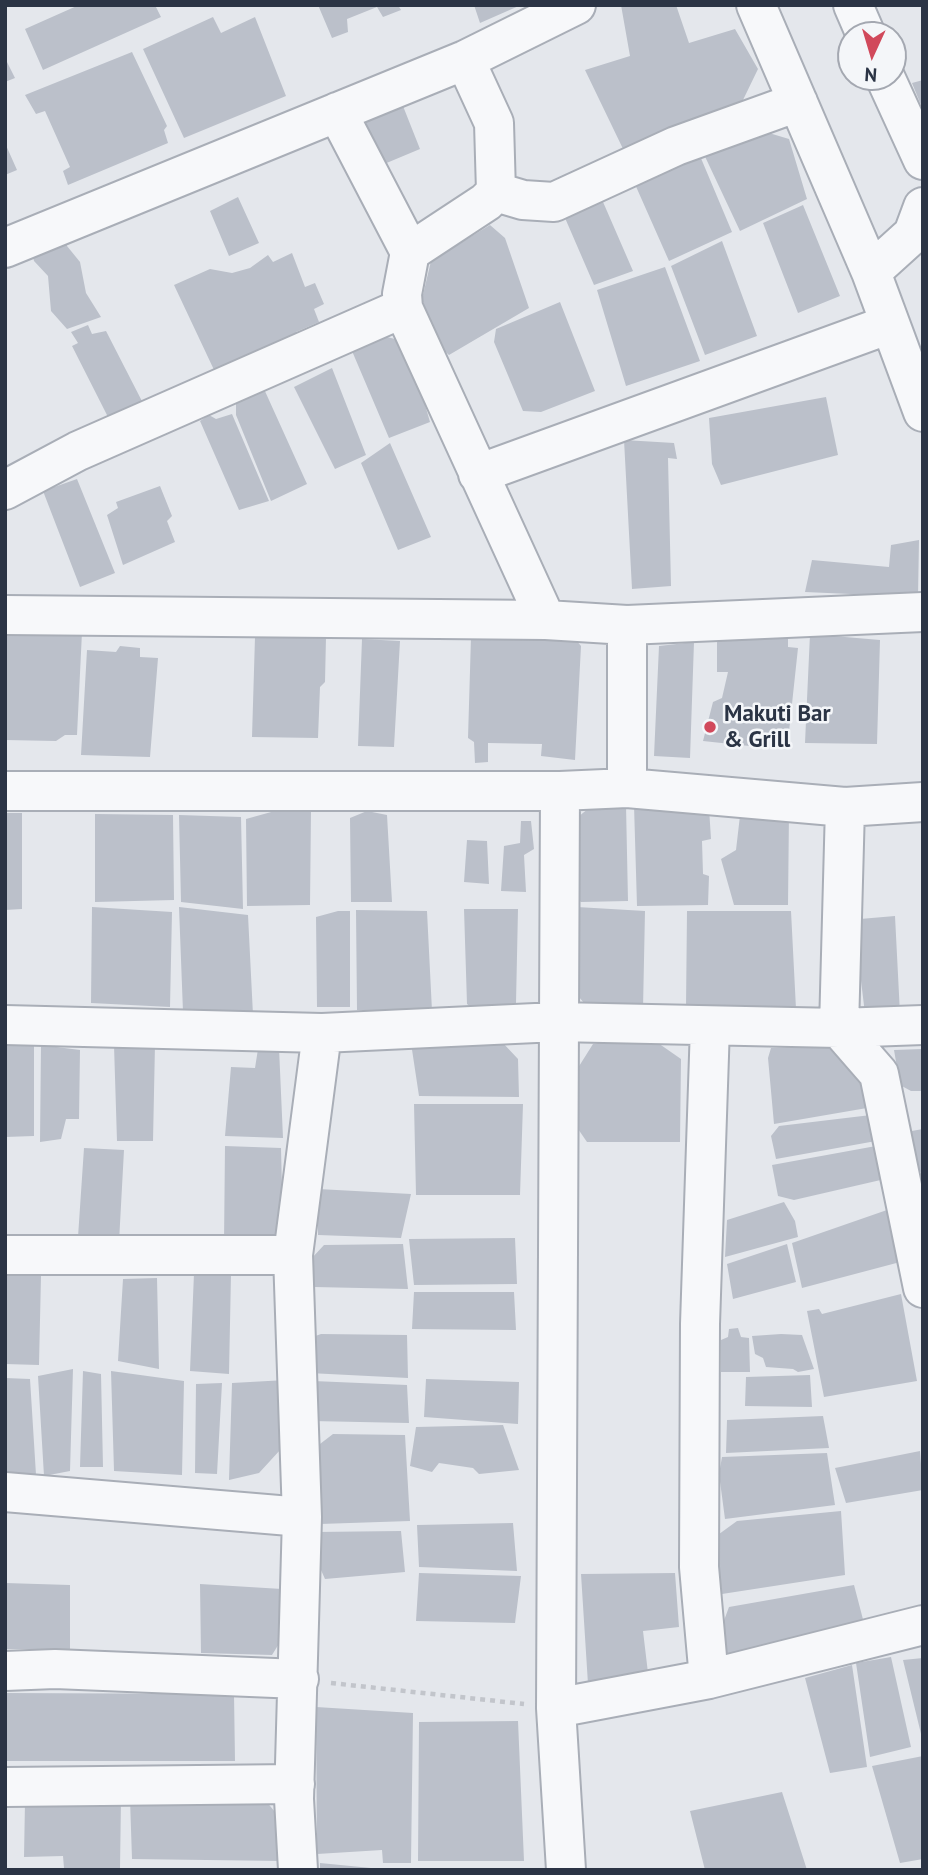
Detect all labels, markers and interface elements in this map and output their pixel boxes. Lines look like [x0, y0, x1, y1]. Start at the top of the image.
north arrow [837, 21, 907, 91]
text: N [864, 63, 878, 87]
place label: Makuti Bar & Grill [724, 700, 831, 754]
marker: Makuti Bar & Grill [702, 719, 718, 735]

